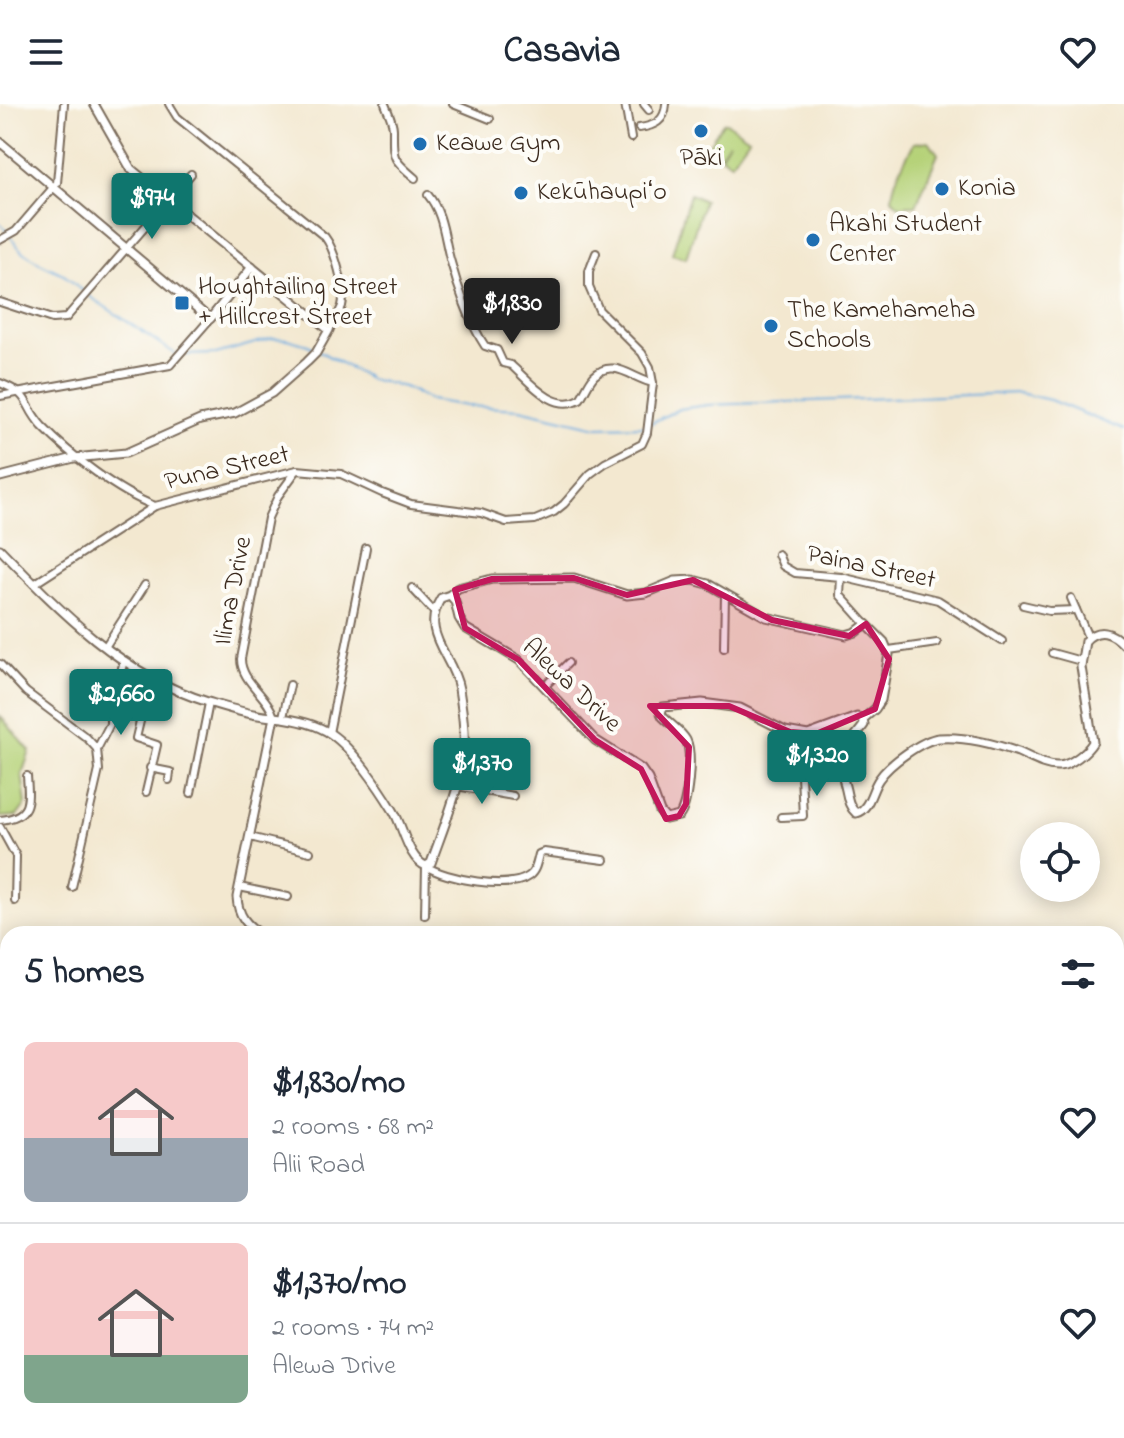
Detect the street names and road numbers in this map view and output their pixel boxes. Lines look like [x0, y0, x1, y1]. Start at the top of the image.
street label: Puna Street [161, 436, 293, 502]
street label: Ilima Drive [205, 533, 263, 649]
street label: Paina Street [803, 536, 939, 600]
street label: Alewa Drive [513, 630, 630, 742]

